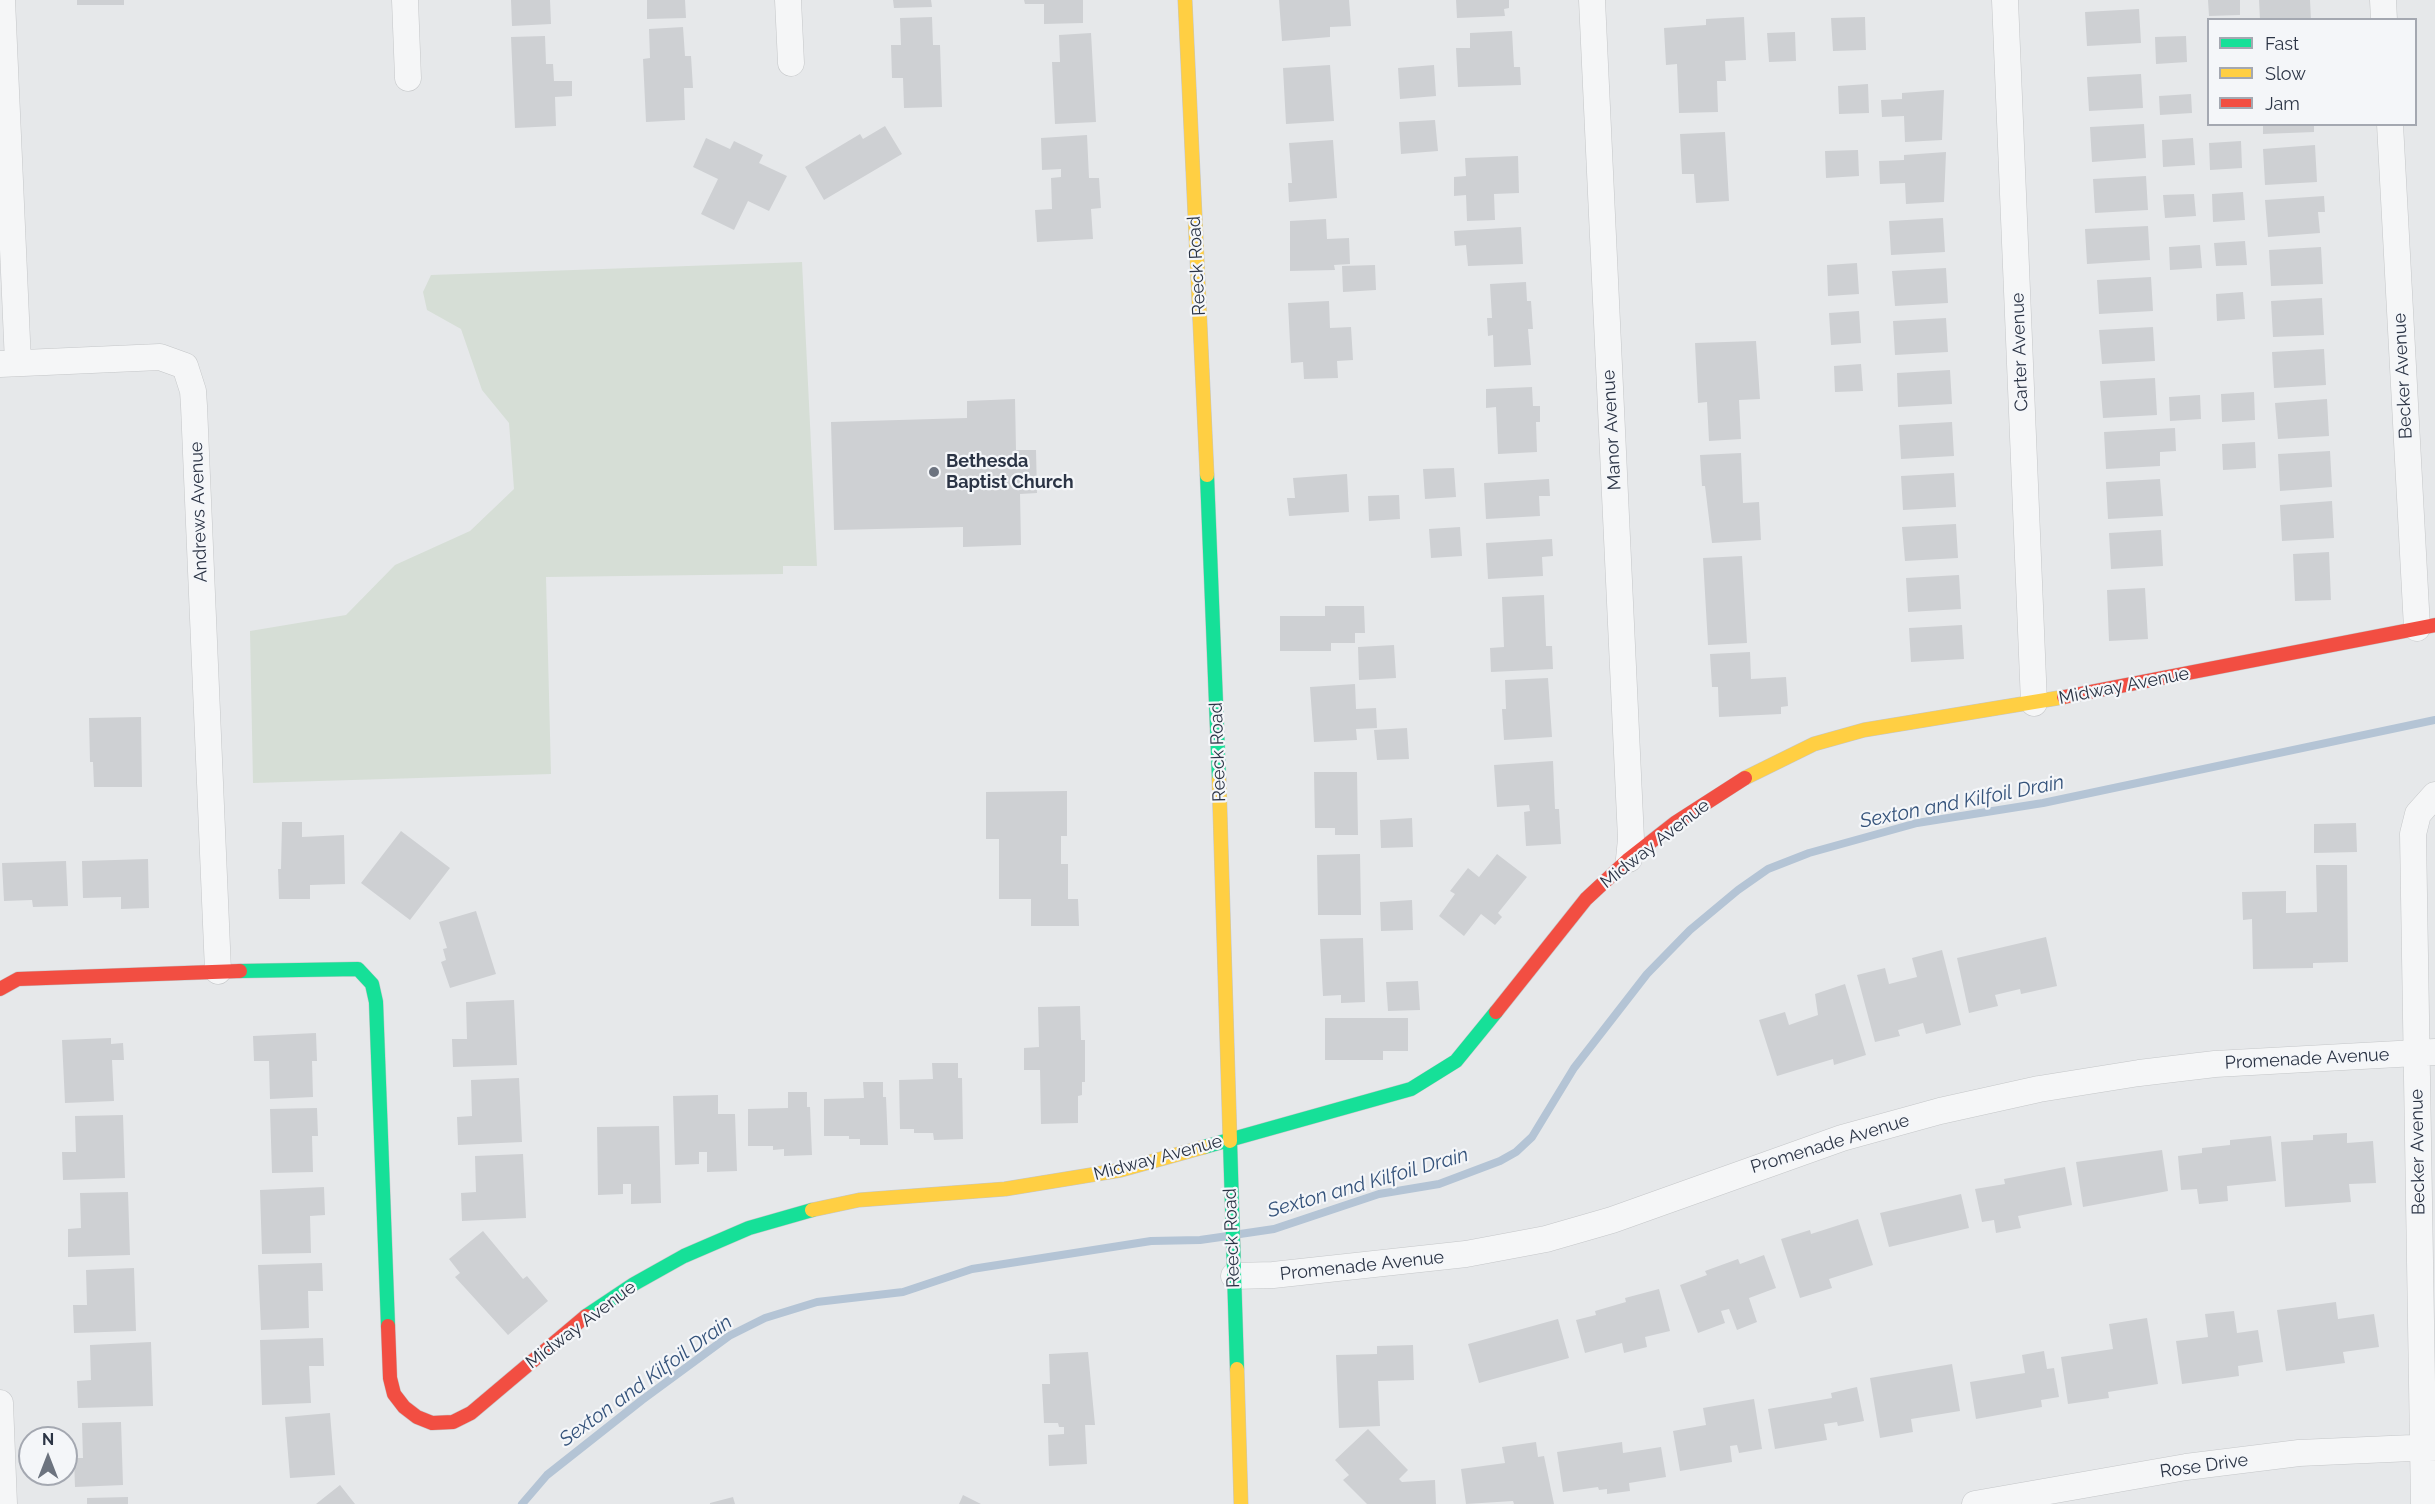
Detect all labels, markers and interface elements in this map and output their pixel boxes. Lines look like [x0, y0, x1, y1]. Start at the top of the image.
legend [2207, 18, 2417, 126]
text: Fast [2265, 33, 2299, 54]
text: Slow [2265, 63, 2306, 84]
text: Jam [2265, 93, 2300, 114]
street label: Reeck Road [1184, 216, 1210, 316]
street label: Carter Avenue [2007, 292, 2033, 412]
street label: Becker Avenue [2389, 312, 2417, 440]
street label: Manor Avenue [1598, 369, 1626, 491]
street label: Andrews Avenue [186, 441, 212, 583]
place label: Bethesda Baptist Church [946, 451, 1074, 494]
marker: Bethesda Baptist Church [927, 465, 941, 479]
street label: Midway Avenue [2057, 663, 2191, 709]
street label: Reeck Road [1205, 702, 1231, 802]
water label: Sexton and Kilfoil Drain [1858, 770, 2066, 834]
street label: Midway Avenue [1596, 795, 1714, 893]
street label: Promenade Avenue [2224, 1044, 2390, 1074]
street label: Becker Avenue [2406, 1089, 2430, 1215]
street label: Promenade Avenue [1748, 1110, 1912, 1178]
street label: Midway Avenue [1091, 1130, 1225, 1186]
water label: Sexton and Kilfoil Drain [1265, 1143, 1471, 1223]
street label: Reeck Road [1219, 1188, 1245, 1288]
street label: Promenade Avenue [1279, 1247, 1445, 1285]
street label: Midway Avenue [522, 1277, 640, 1373]
water label: Sexton and Kilfoil Drain [555, 1310, 737, 1452]
north arrow [18, 1426, 78, 1486]
text: N [42, 1430, 54, 1449]
street label: Rose Drive [2158, 1449, 2250, 1483]

